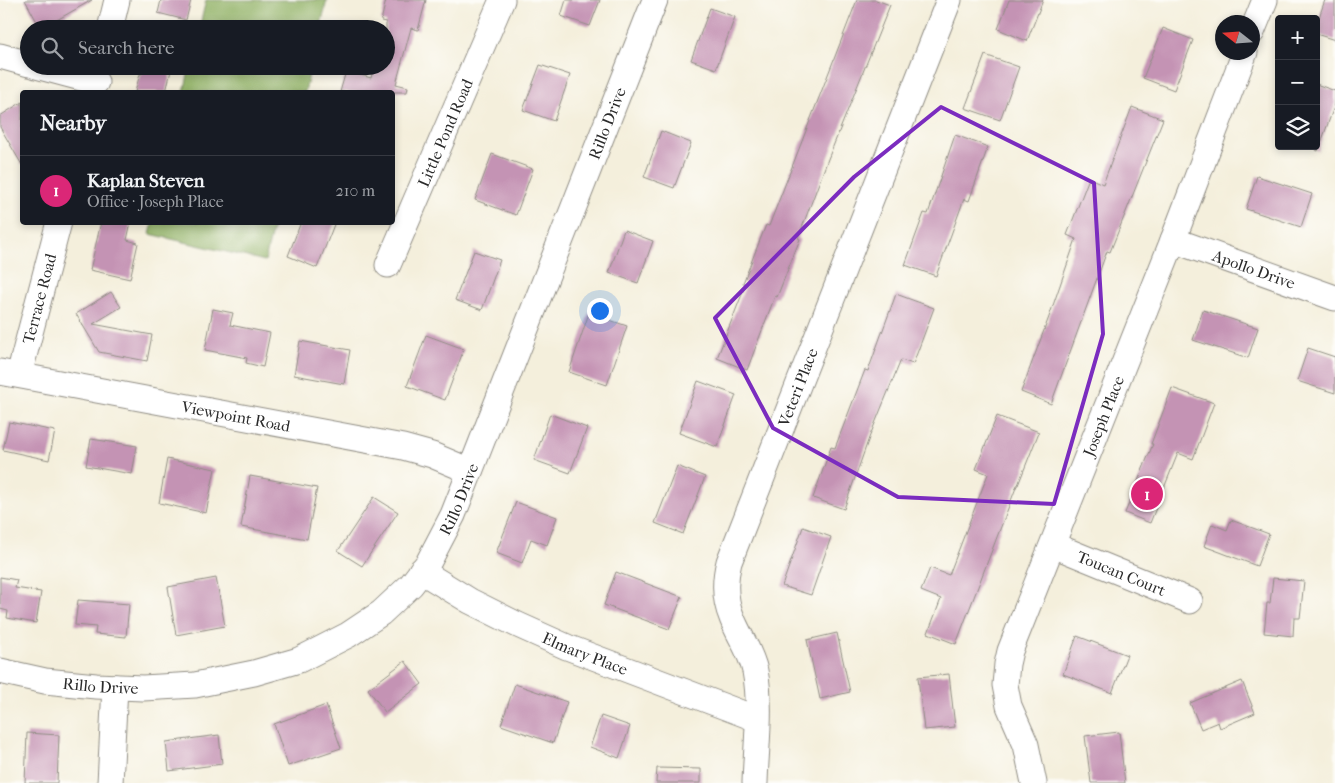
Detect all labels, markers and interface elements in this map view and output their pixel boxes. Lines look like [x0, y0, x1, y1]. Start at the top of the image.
north arrow [1215, 15, 1260, 60]
map controls [1275, 15, 1320, 150]
button: + [1275, 15, 1320, 60]
search box [20, 20, 395, 75]
icon: search [38, 34, 66, 62]
text: Search here [78, 37, 174, 59]
button: − [1275, 60, 1320, 105]
street label: Little Pond Road [413, 76, 477, 190]
street label: Rillo Drive [584, 84, 629, 162]
button: layers [1275, 105, 1320, 150]
text: Nearby [40, 111, 106, 135]
text: Kaplan Steven [87, 170, 204, 192]
text: 1 [53, 181, 59, 200]
text: 210 m [336, 181, 375, 200]
text: Office · Joseph Place [87, 192, 224, 211]
street label: Apollo Drive [1209, 245, 1298, 293]
street label: Terrace Road [18, 251, 60, 346]
your location [587, 298, 613, 324]
street label: Veteri Place [773, 345, 821, 430]
street label: Joseph Place [1078, 373, 1128, 461]
street label: Viewpoint Road [179, 396, 292, 435]
street label: Rillo Drive [435, 461, 482, 538]
pin: 1 [1131, 475, 1163, 513]
street label: Toucan Court [1074, 546, 1169, 600]
street label: Elmary Place [539, 628, 631, 679]
street label: Rillo Drive [62, 673, 139, 697]

